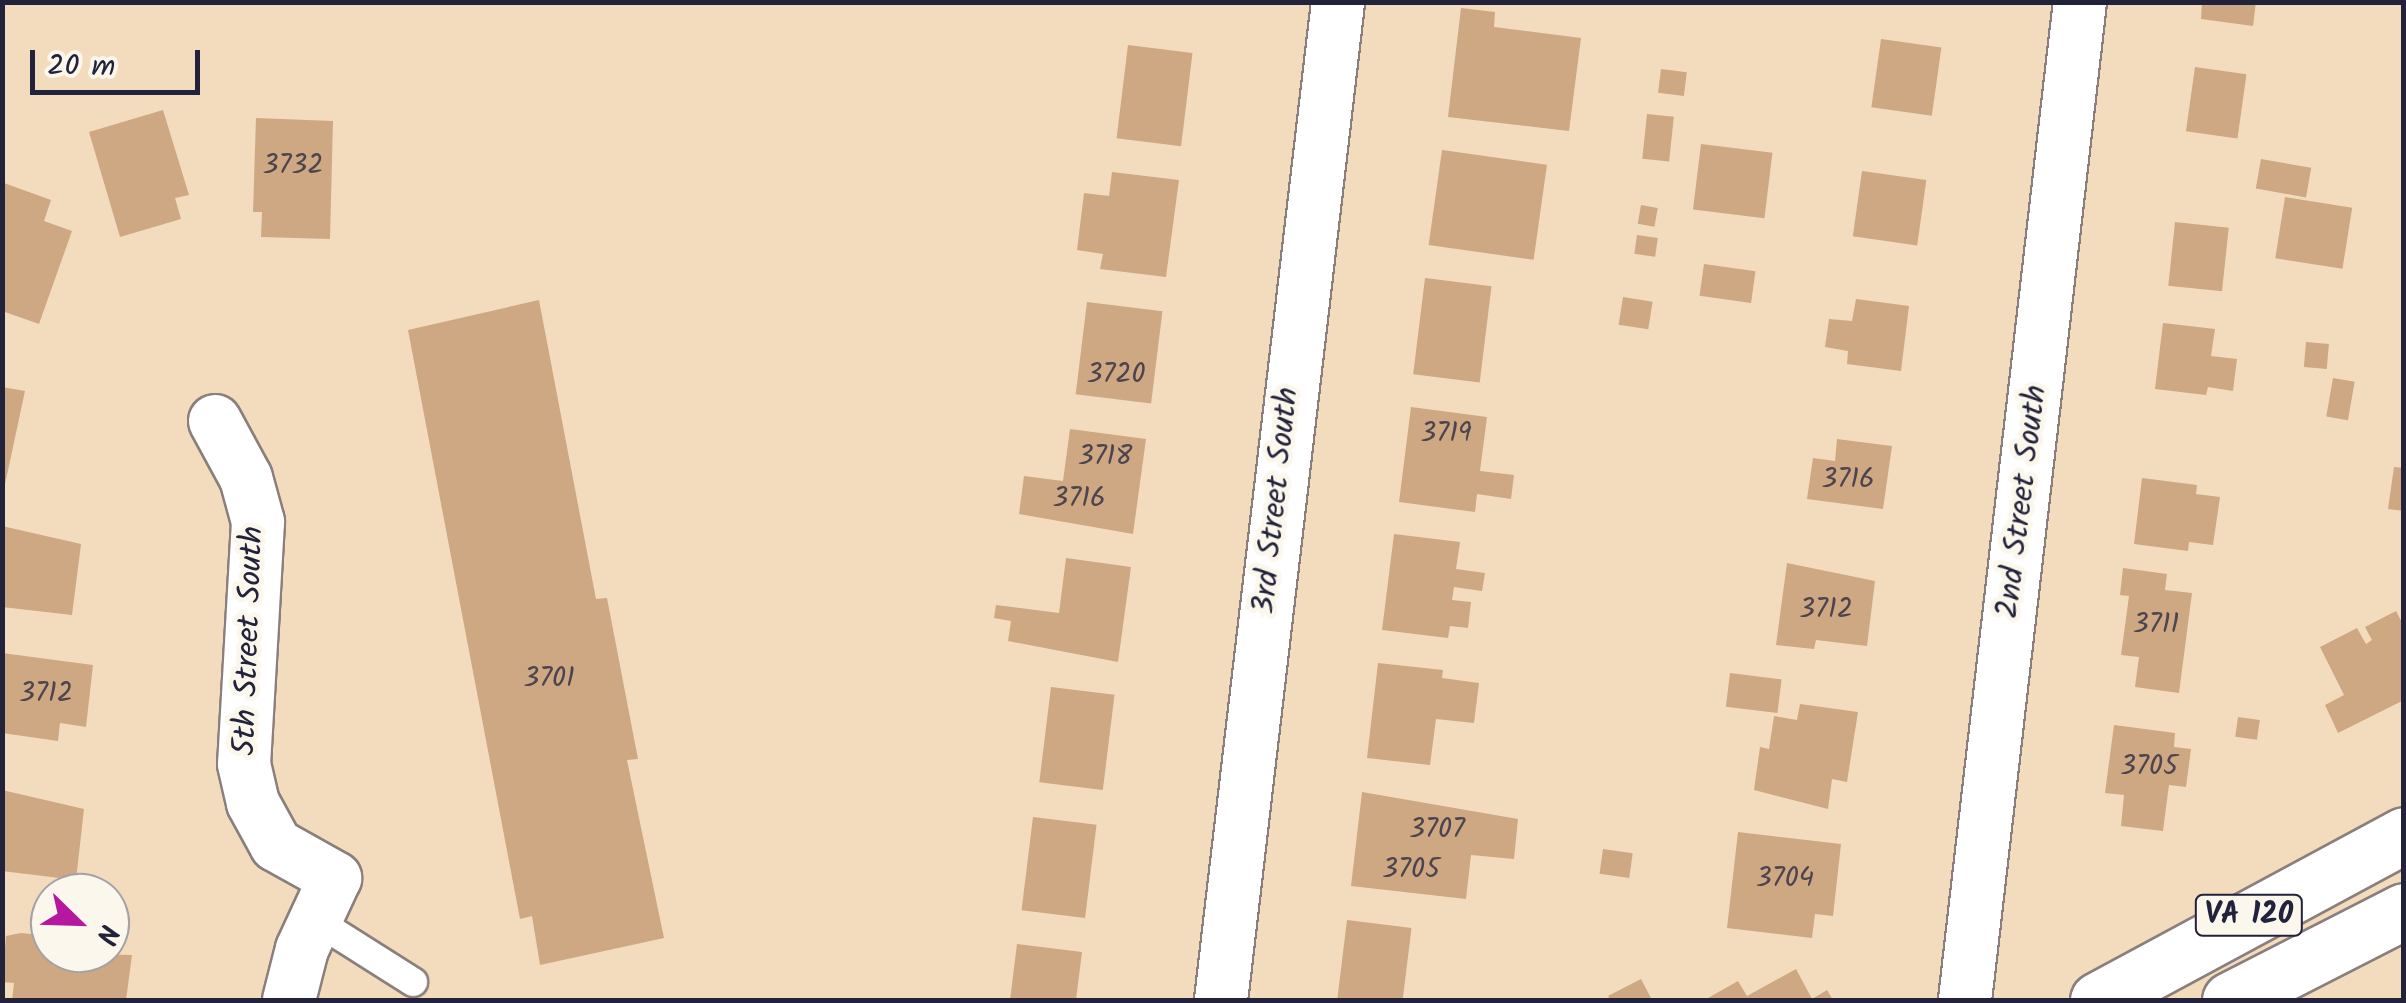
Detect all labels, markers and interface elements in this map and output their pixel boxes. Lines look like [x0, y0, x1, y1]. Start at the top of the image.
scale bar [35, 30, 205, 92]
text: 20 m [47, 43, 115, 91]
house number: 3732 [262, 149, 324, 183]
house number: 3720 [1086, 358, 1146, 392]
street label: 2nd Street South [1990, 383, 2056, 621]
street label: 3rd Street South [1246, 386, 1308, 616]
house number: 3719 [1420, 417, 1472, 451]
house number: 3718 [1078, 440, 1132, 474]
house number: 3716 [1821, 463, 1875, 497]
house number: 3716 [1052, 482, 1106, 516]
street label: 5th Street South [227, 525, 273, 757]
house number: 3712 [1799, 593, 1853, 627]
house number: 3711 [2133, 608, 2179, 642]
house number: 3701 [523, 662, 575, 696]
house number: 3712 [19, 677, 73, 711]
house number: 3705 [2120, 750, 2178, 784]
house number: 3707 [1409, 813, 1465, 847]
house number: 3705 [1382, 853, 1440, 887]
house number: 3704 [1756, 862, 1814, 896]
north arrow [30, 873, 130, 973]
road number: VA 120 [2194, 890, 2304, 940]
text: N [82, 917, 130, 951]

